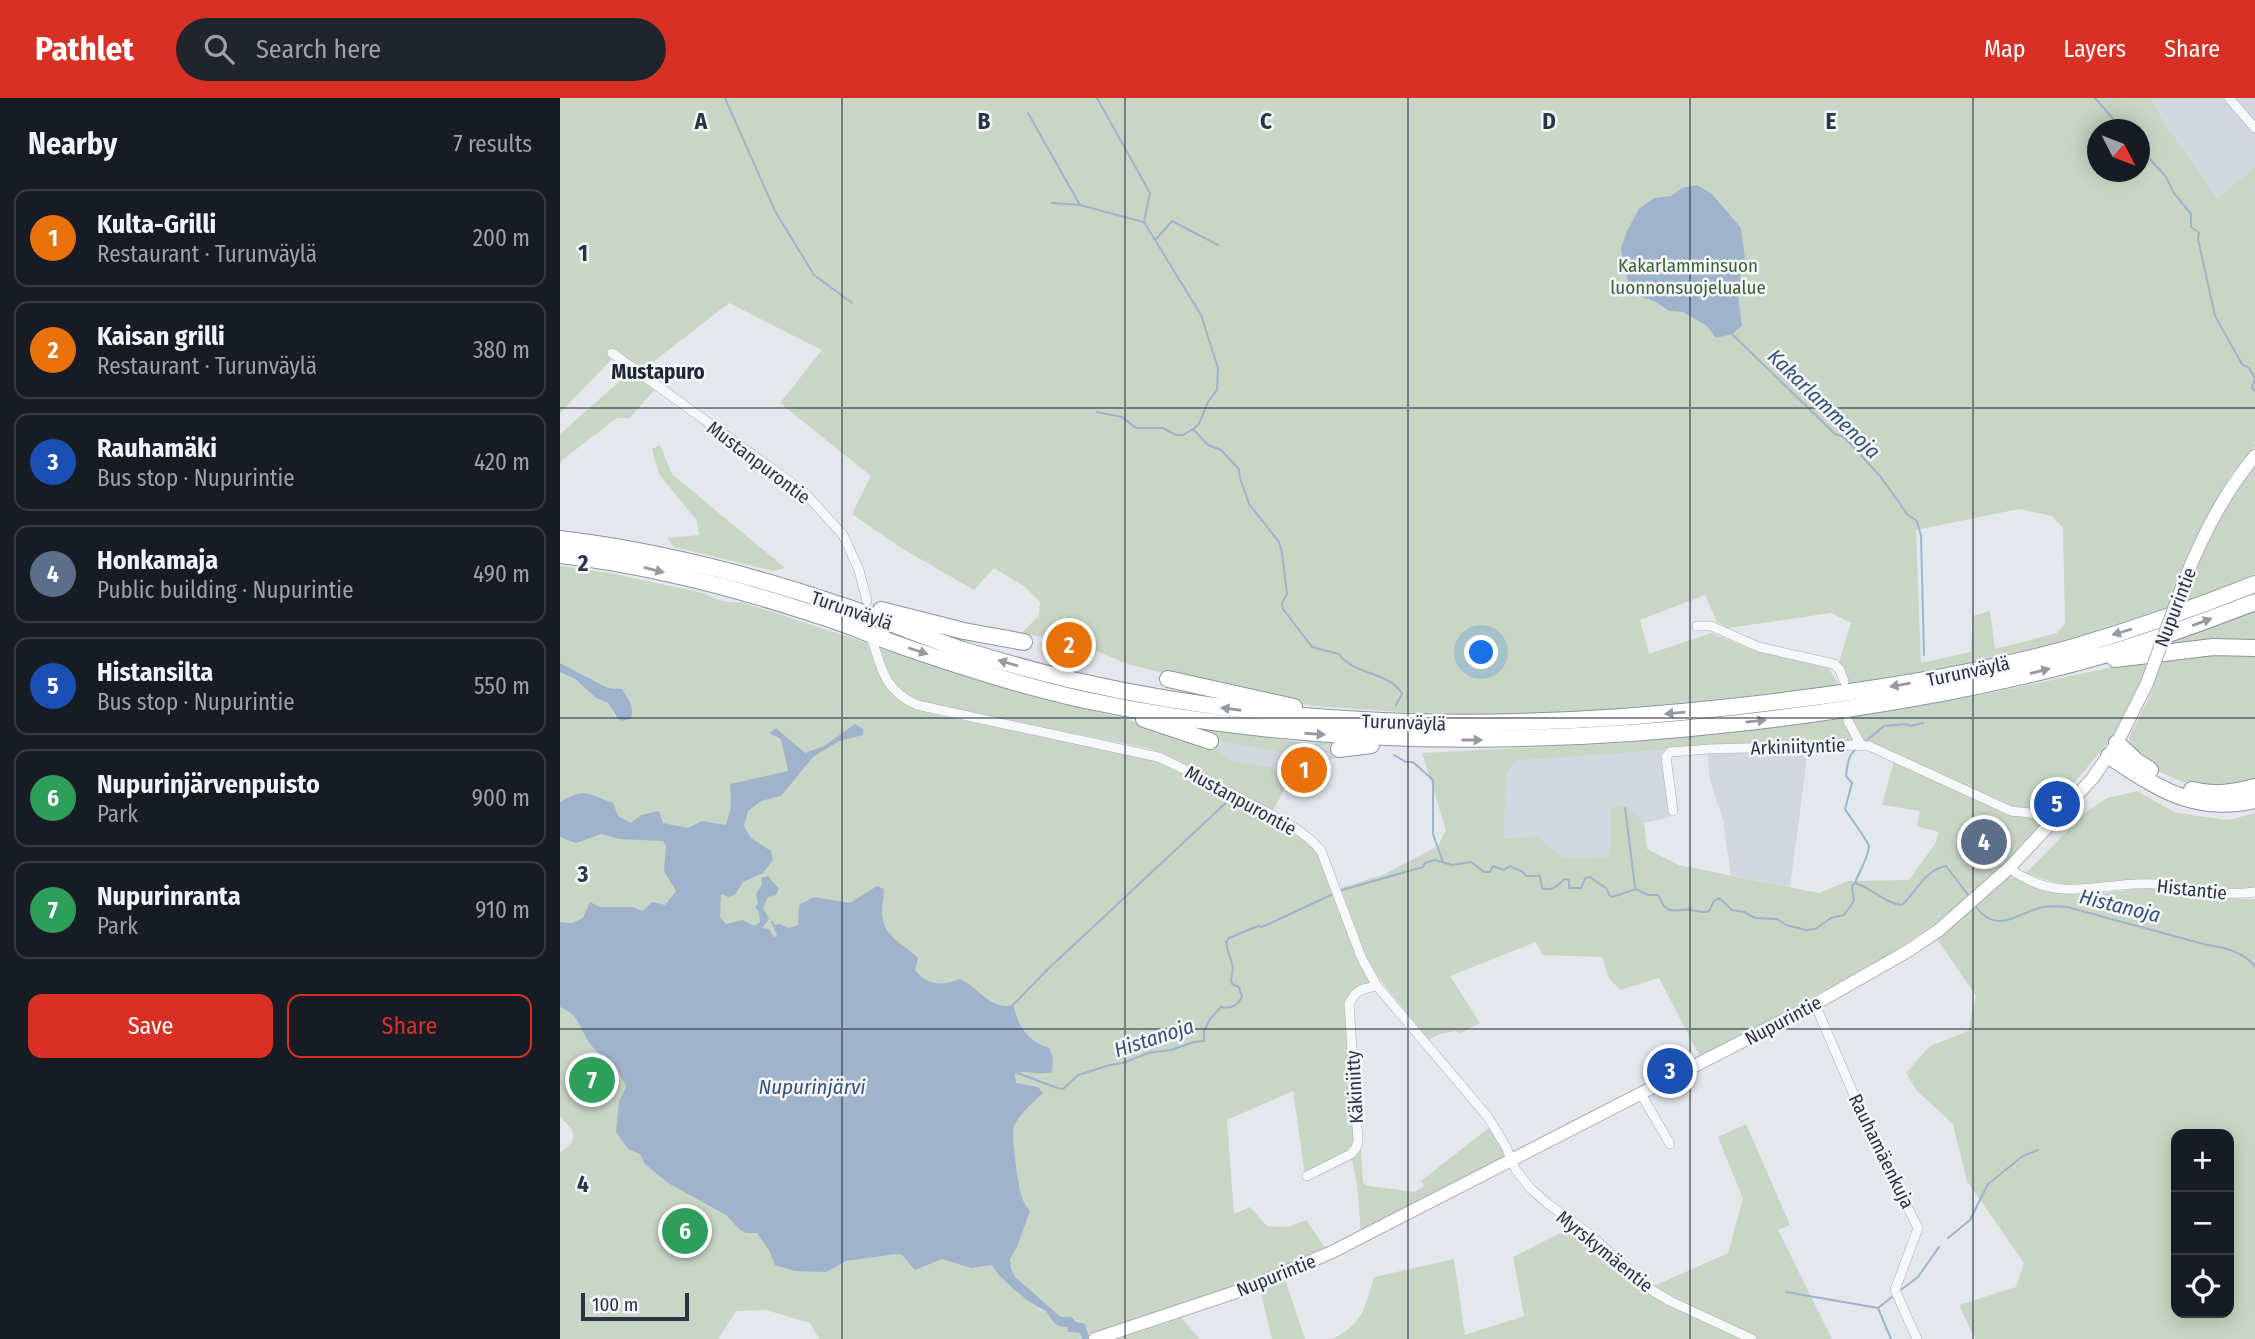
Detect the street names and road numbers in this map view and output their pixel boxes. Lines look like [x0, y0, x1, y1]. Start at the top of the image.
street label: Mustanpurontie [702, 416, 815, 509]
street label: Nupurintie [2150, 564, 2201, 650]
street label: Turunväylä [808, 586, 895, 635]
street label: Turunväylä [1924, 651, 2012, 692]
street label: Turunväylä [1361, 710, 1447, 735]
street label: Arkiniityntie [1750, 733, 1846, 760]
street label: Mustanpurontie [1181, 760, 1300, 840]
street label: Histantie [2156, 874, 2228, 905]
street label: Nupurintie [1741, 991, 1825, 1050]
street label: Käkiniitty [1341, 1049, 1368, 1124]
street label: Rauhamäenkuja [1844, 1090, 1919, 1212]
street label: Myrskymäentie [1552, 1205, 1658, 1297]
street label: Nupurintie [1233, 1249, 1319, 1302]

